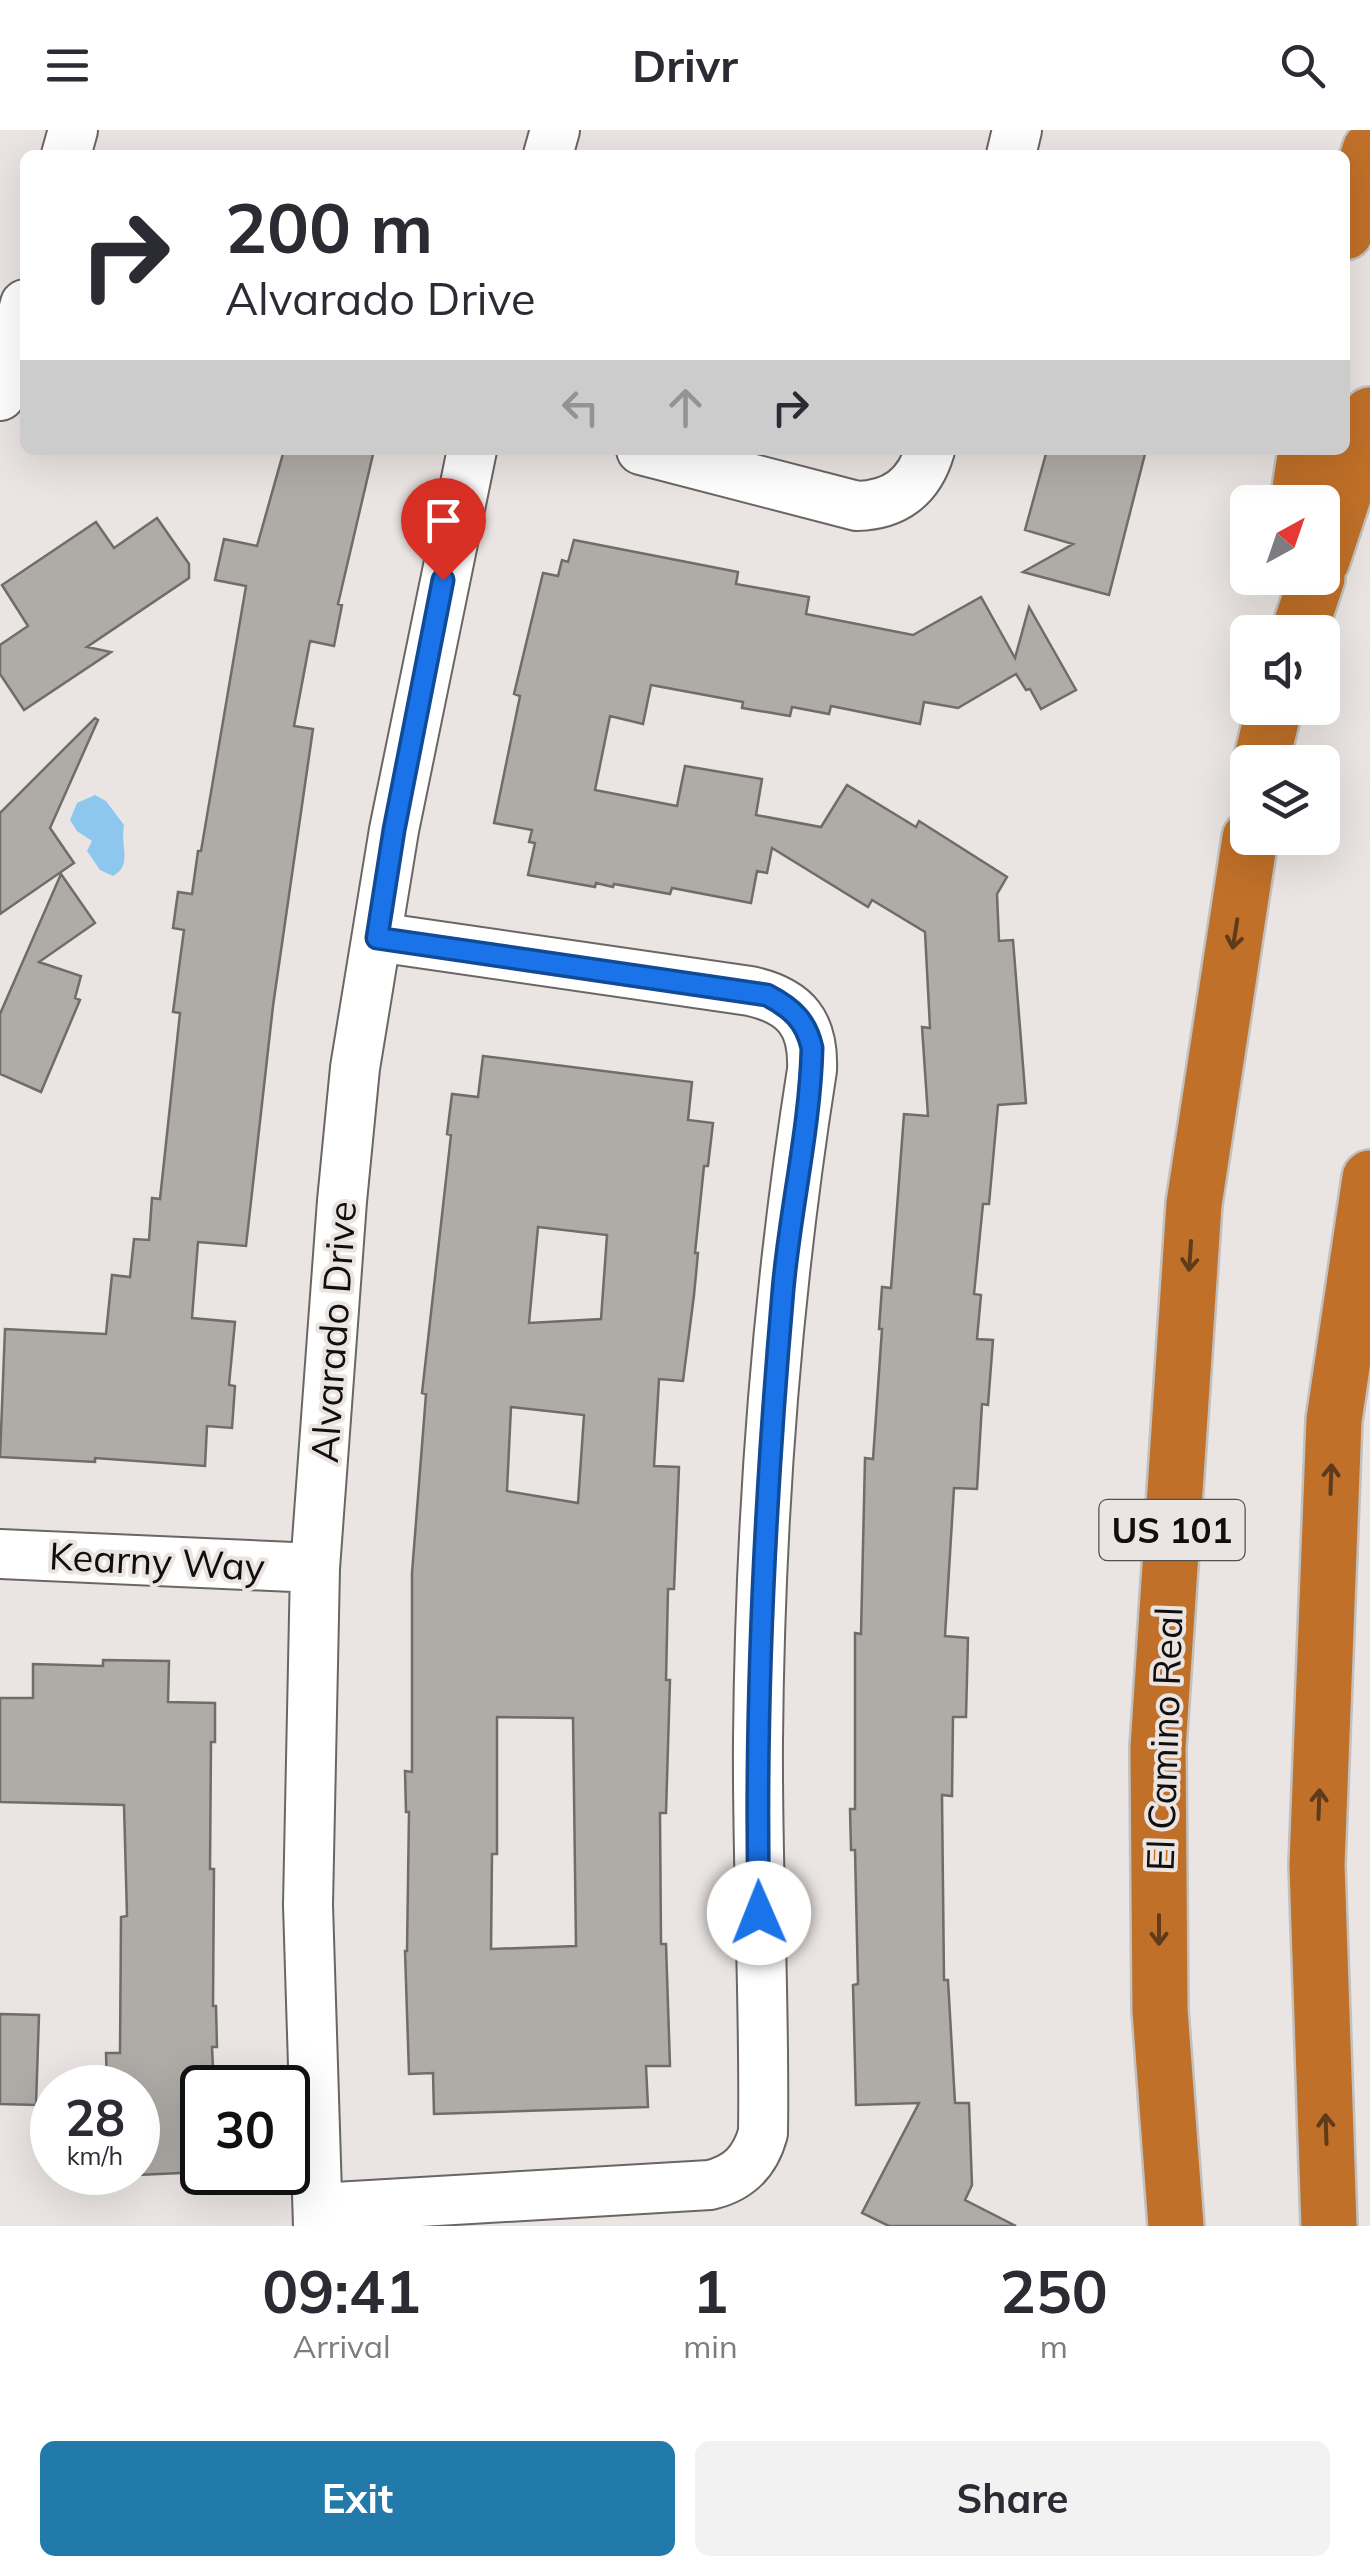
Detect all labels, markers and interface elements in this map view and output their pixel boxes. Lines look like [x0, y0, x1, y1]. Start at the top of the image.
text: Drivr [632, 37, 738, 93]
icon: menu [40, 38, 95, 93]
icon: search [1275, 38, 1330, 93]
text: 200 m [225, 183, 433, 271]
icon: right [60, 190, 190, 320]
text: Alvarado Drive [225, 270, 536, 326]
icon: left [553, 380, 608, 435]
icon: ahead [658, 380, 713, 435]
icon: right [763, 380, 818, 435]
pin [401, 478, 486, 581]
north arrow [1230, 485, 1340, 595]
map controls [1230, 485, 1340, 855]
icon: arrive [416, 493, 471, 548]
button: sound [1230, 615, 1340, 725]
button: layers [1230, 745, 1340, 855]
one-way arrow [1226, 917, 1244, 950]
street label: Alvarado Drive [300, 1200, 366, 1464]
one-way arrow [1180, 1239, 1199, 1271]
one-way arrow [1322, 1463, 1341, 1495]
road number: US 101 [1100, 1500, 1244, 1560]
street label: Kearny Way [48, 1531, 266, 1591]
street label: El Camino Real [1135, 1606, 1193, 1872]
one-way arrow [1310, 1788, 1329, 1820]
position arrow [707, 1861, 811, 1965]
one-way arrow [1150, 1913, 1169, 1945]
speed limit sign: 30 [180, 2065, 310, 2195]
text: 28 [65, 2086, 125, 2149]
one-way arrow [1316, 2113, 1335, 2145]
text: km/h [67, 2140, 123, 2171]
text: 09:41 [262, 2253, 421, 2328]
text: 1 [692, 2253, 728, 2328]
text: 250 [1000, 2253, 1108, 2328]
text: Arrival [293, 2326, 391, 2366]
text: min [683, 2326, 738, 2366]
text: m [1040, 2326, 1068, 2366]
button: Exit [40, 2441, 675, 2556]
button: Share [695, 2441, 1330, 2556]

